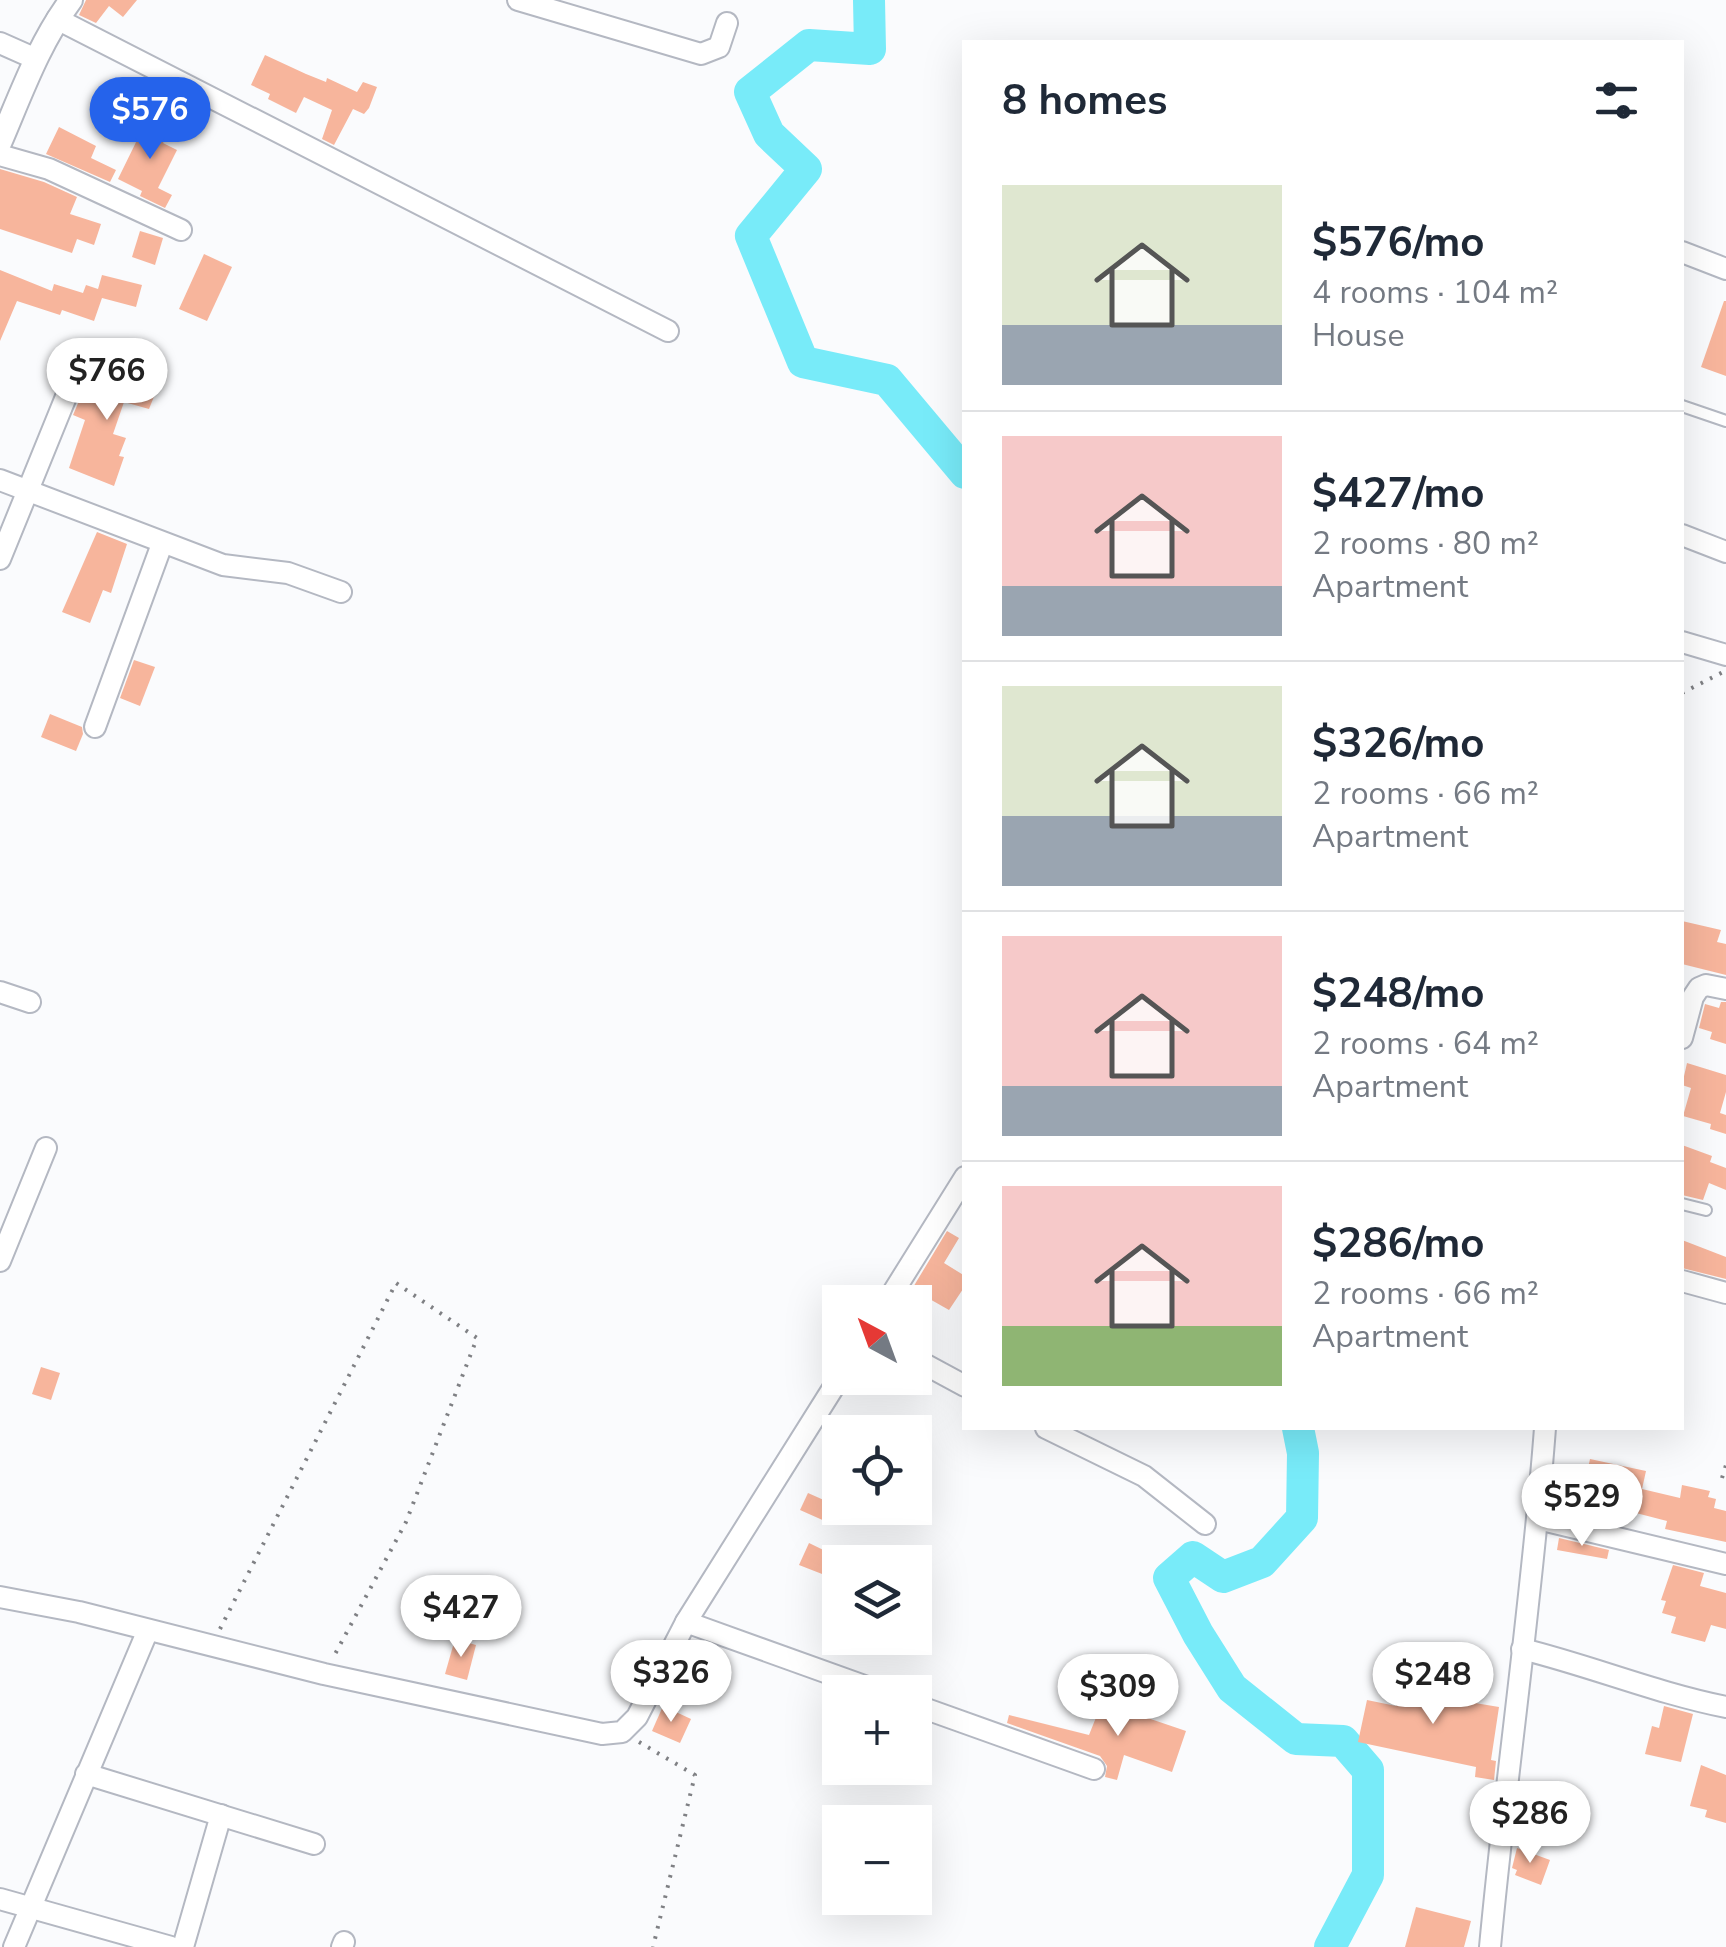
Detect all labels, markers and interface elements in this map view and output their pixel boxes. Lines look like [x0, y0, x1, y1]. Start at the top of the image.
text: 8 homes [1002, 72, 1167, 129]
icon: filters [1589, 73, 1644, 128]
pin: $576 [91, 77, 209, 162]
text: $576 [112, 88, 188, 131]
text: $576/mo [1312, 214, 1484, 271]
icon: home [1082, 225, 1202, 345]
text: 4 rooms · 104 m² [1312, 271, 1558, 314]
text: House [1312, 314, 1405, 357]
pin: $766 [48, 338, 166, 423]
text: $766 [69, 349, 145, 392]
text: $427/mo [1312, 465, 1484, 522]
icon: home [1082, 476, 1202, 596]
text: 2 rooms · 80 m² [1312, 522, 1539, 565]
text: Apartment [1312, 565, 1468, 608]
text: $326/mo [1312, 715, 1484, 772]
icon: home [1082, 726, 1202, 846]
text: 2 rooms · 66 m² [1312, 772, 1539, 815]
text: Apartment [1312, 815, 1468, 858]
text: $248/mo [1312, 965, 1484, 1022]
icon: home [1082, 976, 1202, 1096]
text: 2 rooms · 64 m² [1312, 1022, 1539, 1065]
text: Apartment [1312, 1065, 1468, 1108]
text: $286/mo [1312, 1215, 1484, 1272]
icon: home [1082, 1226, 1202, 1346]
text: 2 rooms · 66 m² [1312, 1272, 1539, 1315]
north arrow [822, 1285, 932, 1395]
map controls [822, 1285, 932, 1915]
text: Apartment [1312, 1315, 1468, 1358]
button: locate [822, 1415, 932, 1525]
pin: $529 [1523, 1464, 1641, 1549]
text: $529 [1544, 1475, 1620, 1518]
button: layers [822, 1545, 932, 1655]
pin: $427 [402, 1575, 520, 1660]
text: $427 [423, 1586, 499, 1629]
pin: $326 [612, 1640, 730, 1725]
pin: $248 [1374, 1642, 1492, 1727]
text: $326 [633, 1651, 709, 1694]
text: $248 [1395, 1653, 1471, 1696]
pin: $309 [1059, 1654, 1177, 1739]
text: $309 [1080, 1665, 1156, 1708]
button: + [822, 1675, 932, 1785]
pin: $286 [1471, 1781, 1589, 1866]
text: $286 [1492, 1792, 1568, 1835]
button: − [822, 1805, 932, 1915]

